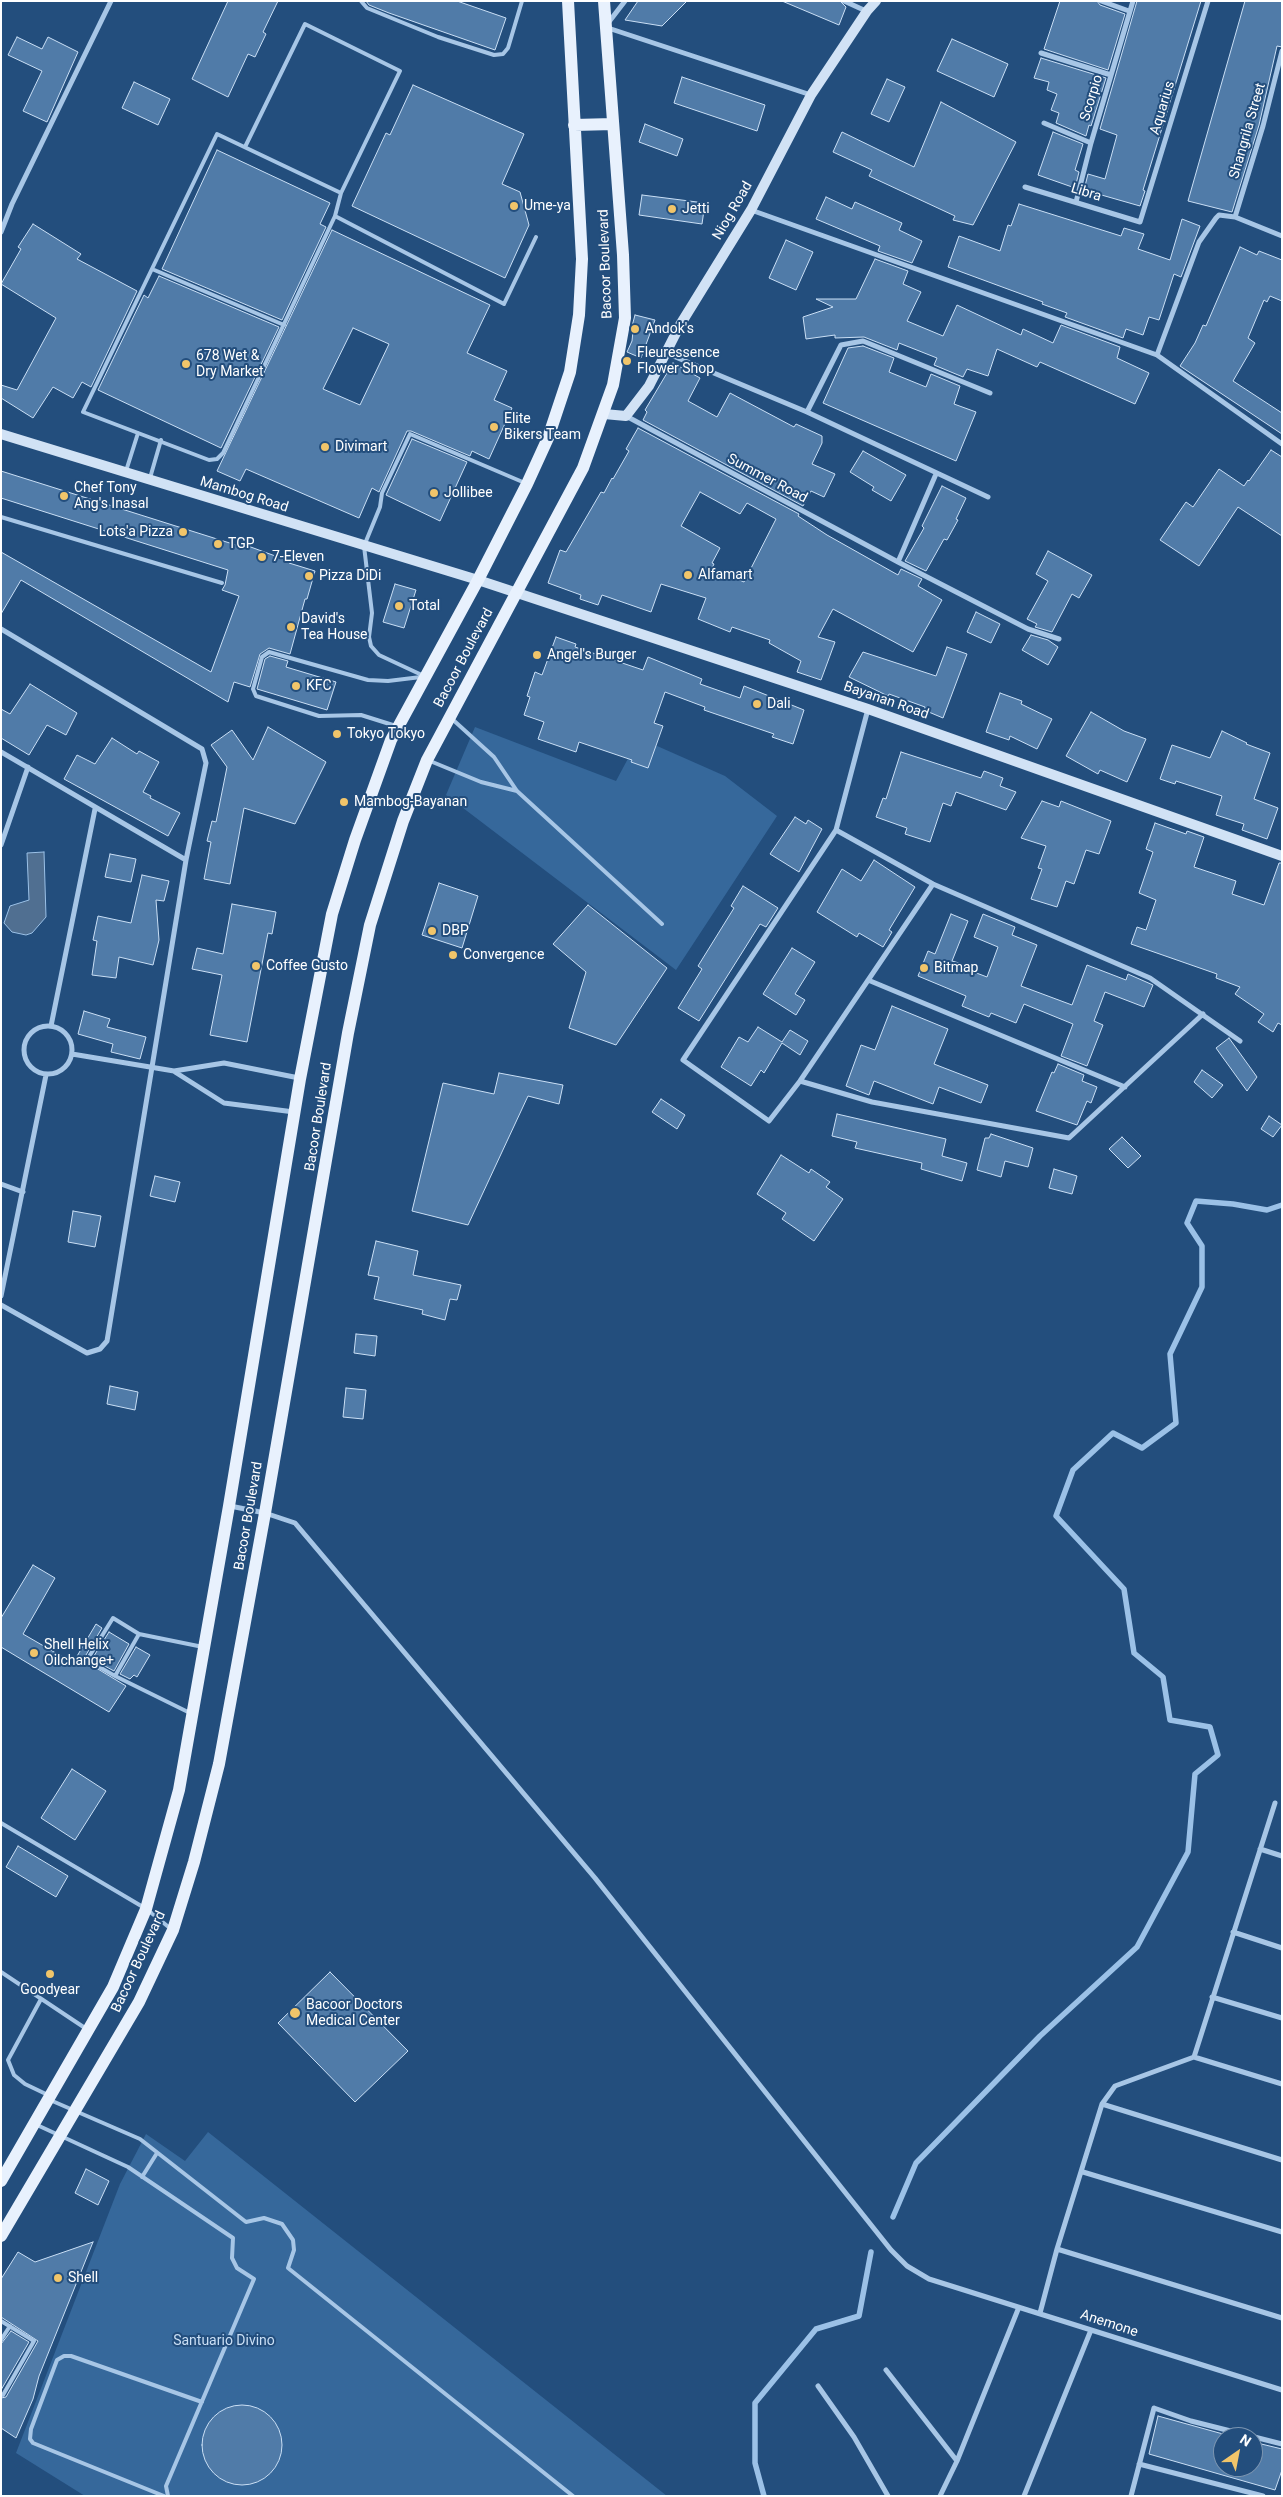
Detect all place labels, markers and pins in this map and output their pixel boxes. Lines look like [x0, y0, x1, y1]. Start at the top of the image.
place label: Ume-ya [524, 198, 571, 214]
marker: Ume-ya [508, 200, 520, 212]
place label: Jetti [682, 201, 710, 217]
marker: Jetti [666, 203, 678, 215]
place label: Andok's [645, 321, 694, 337]
marker: Andok's [629, 323, 641, 335]
place label: Fleuressence Flower Shop [637, 345, 720, 378]
place label: 678 Wet & Dry Market [196, 348, 264, 381]
marker: Fleuressence Flower Shop [621, 355, 633, 367]
marker: 678 Wet & Dry Market [180, 358, 192, 370]
place label: Elite Bikers Team [504, 411, 581, 444]
marker: Elite Bikers Team [488, 421, 500, 433]
place label: Divimart [335, 439, 387, 455]
marker: Divimart [319, 441, 331, 453]
place label: Chef Tony Ang's Inasal [74, 480, 149, 512]
place label: Jollibee [444, 485, 493, 501]
marker: Jollibee [428, 487, 440, 499]
marker: Chef Tony Ang's Inasal [58, 490, 70, 502]
place label: Lots'a Pizza [99, 524, 173, 540]
marker: Lots'a Pizza [177, 526, 189, 538]
place label: TGP [228, 536, 255, 552]
marker: TGP [212, 538, 224, 550]
place label: 7-Eleven [272, 549, 324, 565]
marker: 7-Eleven [256, 551, 268, 563]
place label: Alfamart [698, 567, 753, 583]
place label: Pizza DiDi [319, 568, 381, 584]
marker: Alfamart [682, 569, 694, 581]
marker: Pizza DiDi [303, 570, 315, 582]
place label: Total [409, 598, 440, 614]
marker: Total [393, 600, 405, 612]
place label: David's Tea House [301, 611, 368, 644]
marker: David's Tea House [285, 621, 297, 633]
place label: Angel's Burger [547, 647, 636, 663]
marker: Angel's Burger [531, 649, 543, 661]
place label: KFC [306, 678, 332, 694]
marker: KFC [290, 680, 302, 692]
place label: Dali [767, 696, 791, 712]
marker: Dali [751, 698, 763, 710]
place label: Tokyo Tokyo [347, 726, 425, 742]
marker: Tokyo Tokyo [331, 728, 343, 740]
place label: Mambog-Bayanan [354, 794, 467, 810]
marker: Mambog-Bayanan [338, 796, 350, 808]
place label: DBP [442, 923, 469, 939]
marker: DBP [426, 925, 438, 937]
place label: Convergence [463, 947, 544, 963]
marker: Convergence [447, 949, 459, 961]
place label: Coffee Gusto [266, 958, 348, 974]
marker: Coffee Gusto [250, 960, 262, 972]
place label: Bitmap [934, 960, 978, 976]
marker: Bitmap [918, 962, 930, 974]
place label: Shell Helix Oilchange+ [44, 1637, 114, 1670]
marker: Shell Helix Oilchange+ [28, 1647, 40, 1659]
marker: Goodyear [44, 1968, 56, 1980]
place label: Goodyear [20, 1982, 80, 1998]
place label: Bacoor Doctors Medical Center [306, 1997, 403, 2030]
marker: Bacoor Doctors Medical Center [288, 2006, 302, 2020]
place label: Shell [68, 2270, 98, 2286]
marker: Shell [52, 2272, 64, 2284]

